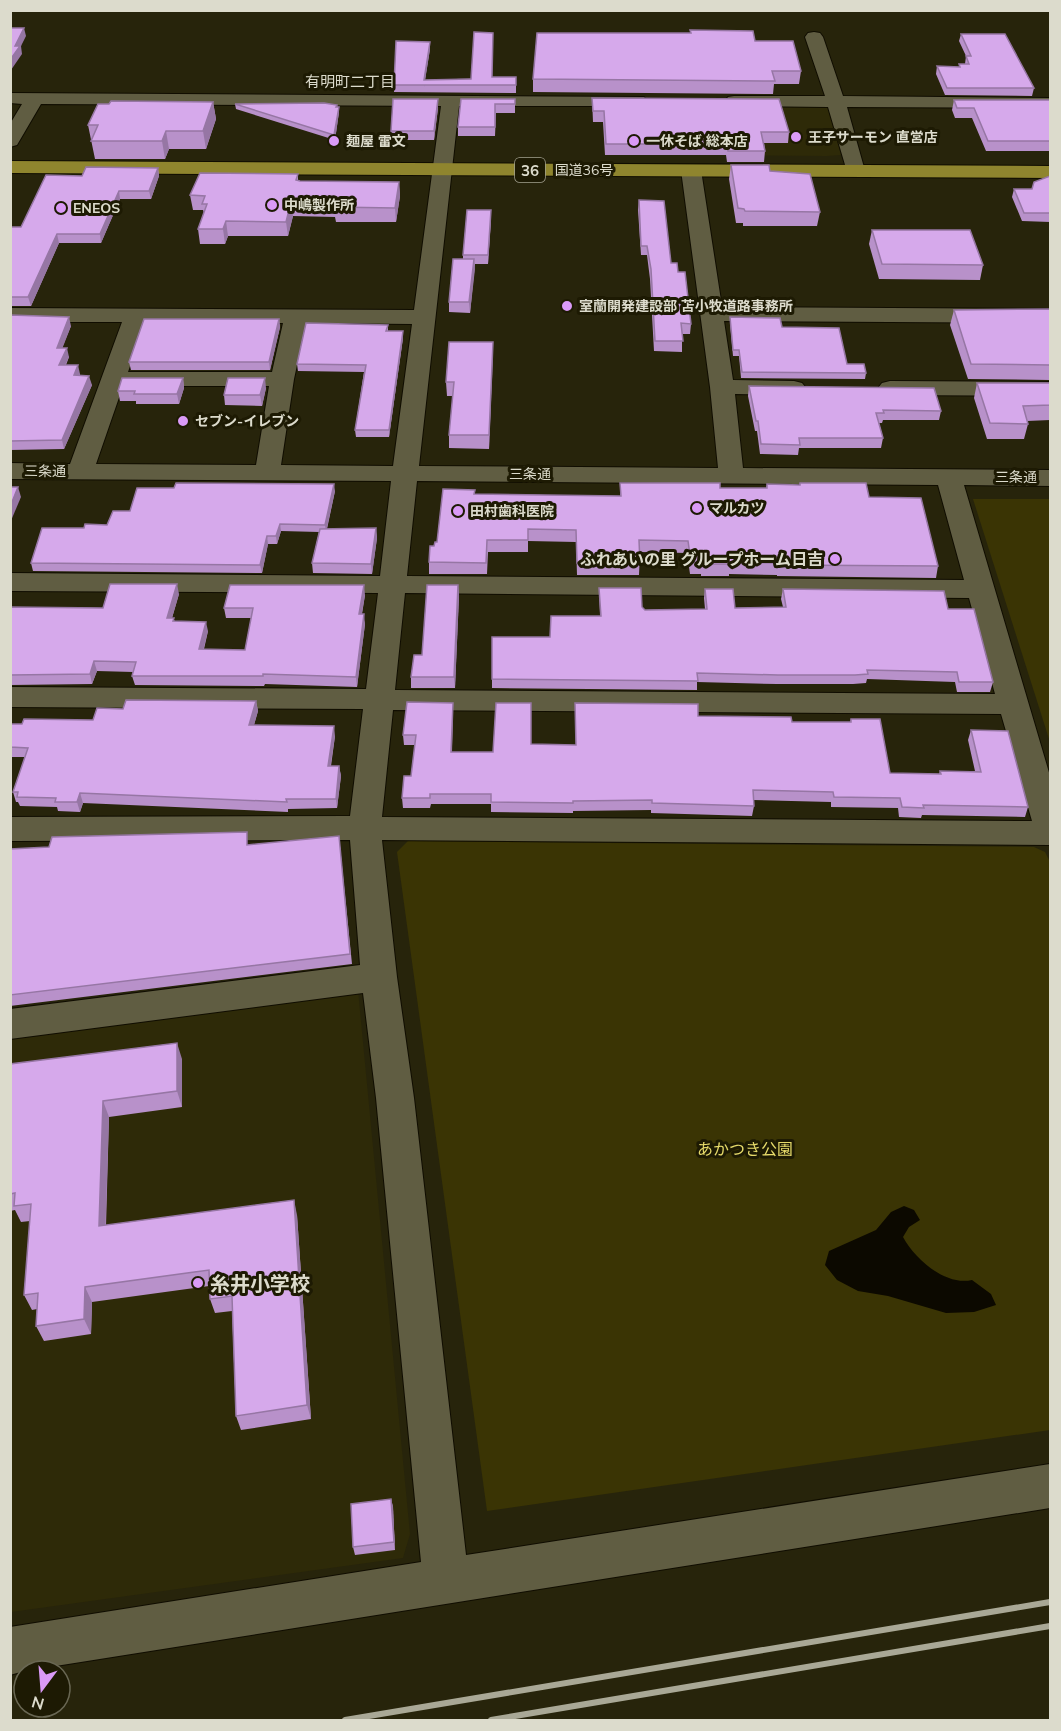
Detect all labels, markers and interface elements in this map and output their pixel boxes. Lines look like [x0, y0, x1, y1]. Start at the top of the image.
district label: 有明町二丁目 [305, 72, 395, 91]
place label: 王子サーモン 直営店 [808, 128, 938, 146]
marker: 王子サーモン 直営店 [789, 130, 803, 144]
place label: 麺屋 雷文 [346, 132, 406, 150]
place label: 一休そば 総本店 [646, 132, 748, 150]
marker: 麺屋 雷文 [327, 134, 341, 148]
marker: 一休そば 総本店 [627, 134, 641, 148]
road number: 36 [515, 158, 545, 182]
street label: 国道36号 [555, 161, 613, 179]
place label: 中嶋製作所 [284, 196, 354, 214]
marker: 中嶋製作所 [265, 198, 279, 212]
place label: ENEOS [73, 199, 120, 217]
marker: ENEOS [54, 201, 68, 215]
place label: 室蘭開発建設部 苫小牧道路事務所 [579, 297, 793, 315]
marker: 室蘭開発建設部 苫小牧道路事務所 [560, 299, 574, 313]
place label: セブン-イレブン [195, 412, 299, 430]
marker: セブン-イレブン [176, 414, 190, 428]
street label: 三条通 [24, 462, 66, 480]
street label: 三条通 [509, 465, 551, 483]
street label: 三条通 [995, 468, 1037, 486]
place label: マルカツ [709, 499, 765, 517]
marker: マルカツ [690, 501, 704, 515]
place label: 田村歯科医院 [470, 502, 554, 520]
marker: 田村歯科医院 [451, 504, 465, 518]
place label: ふれあいの里 グループホーム日吉 [580, 549, 823, 569]
marker: ふれあいの里 グループホーム日吉 [828, 552, 842, 566]
park label: あかつき公園 [697, 1139, 793, 1159]
place label: 糸井小学校 [210, 1271, 310, 1296]
marker: 糸井小学校 [191, 1276, 205, 1290]
north arrow [12, 1659, 72, 1719]
text: N [29, 1692, 46, 1715]

